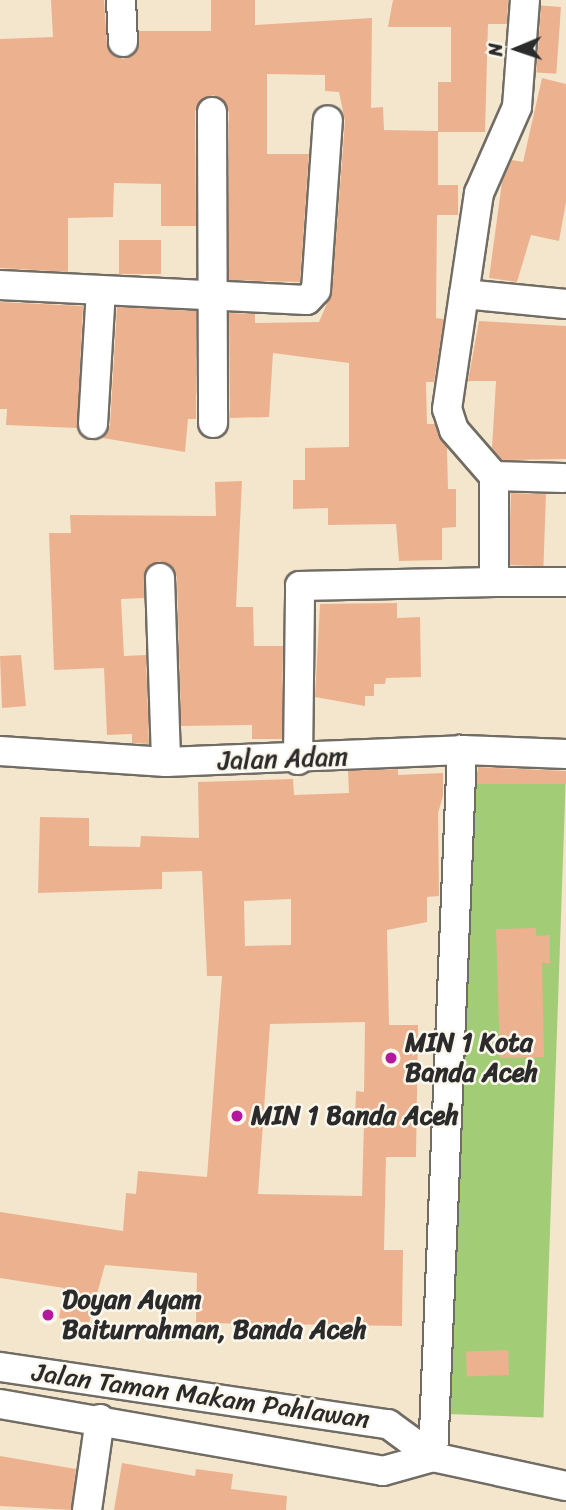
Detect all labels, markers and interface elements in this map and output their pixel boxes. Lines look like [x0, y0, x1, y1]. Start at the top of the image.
north arrow [482, 14, 552, 84]
text: N [479, 43, 512, 57]
street label: Jalan Adam [217, 741, 349, 777]
place label: MIN 1 Kota Banda Aceh [405, 1027, 539, 1088]
marker: MIN 1 Kota Banda Aceh [383, 1050, 399, 1066]
place label: MIN 1 Banda Aceh [251, 1100, 459, 1132]
marker: MIN 1 Banda Aceh [229, 1108, 245, 1124]
place label: Doyan Ayam Baiturrahman, Banda Aceh [62, 1284, 367, 1346]
marker: Doyan Ayam Baiturrahman, Banda Aceh [40, 1307, 56, 1323]
street label: Jalan Taman Makam Pahlawan [30, 1357, 372, 1435]

